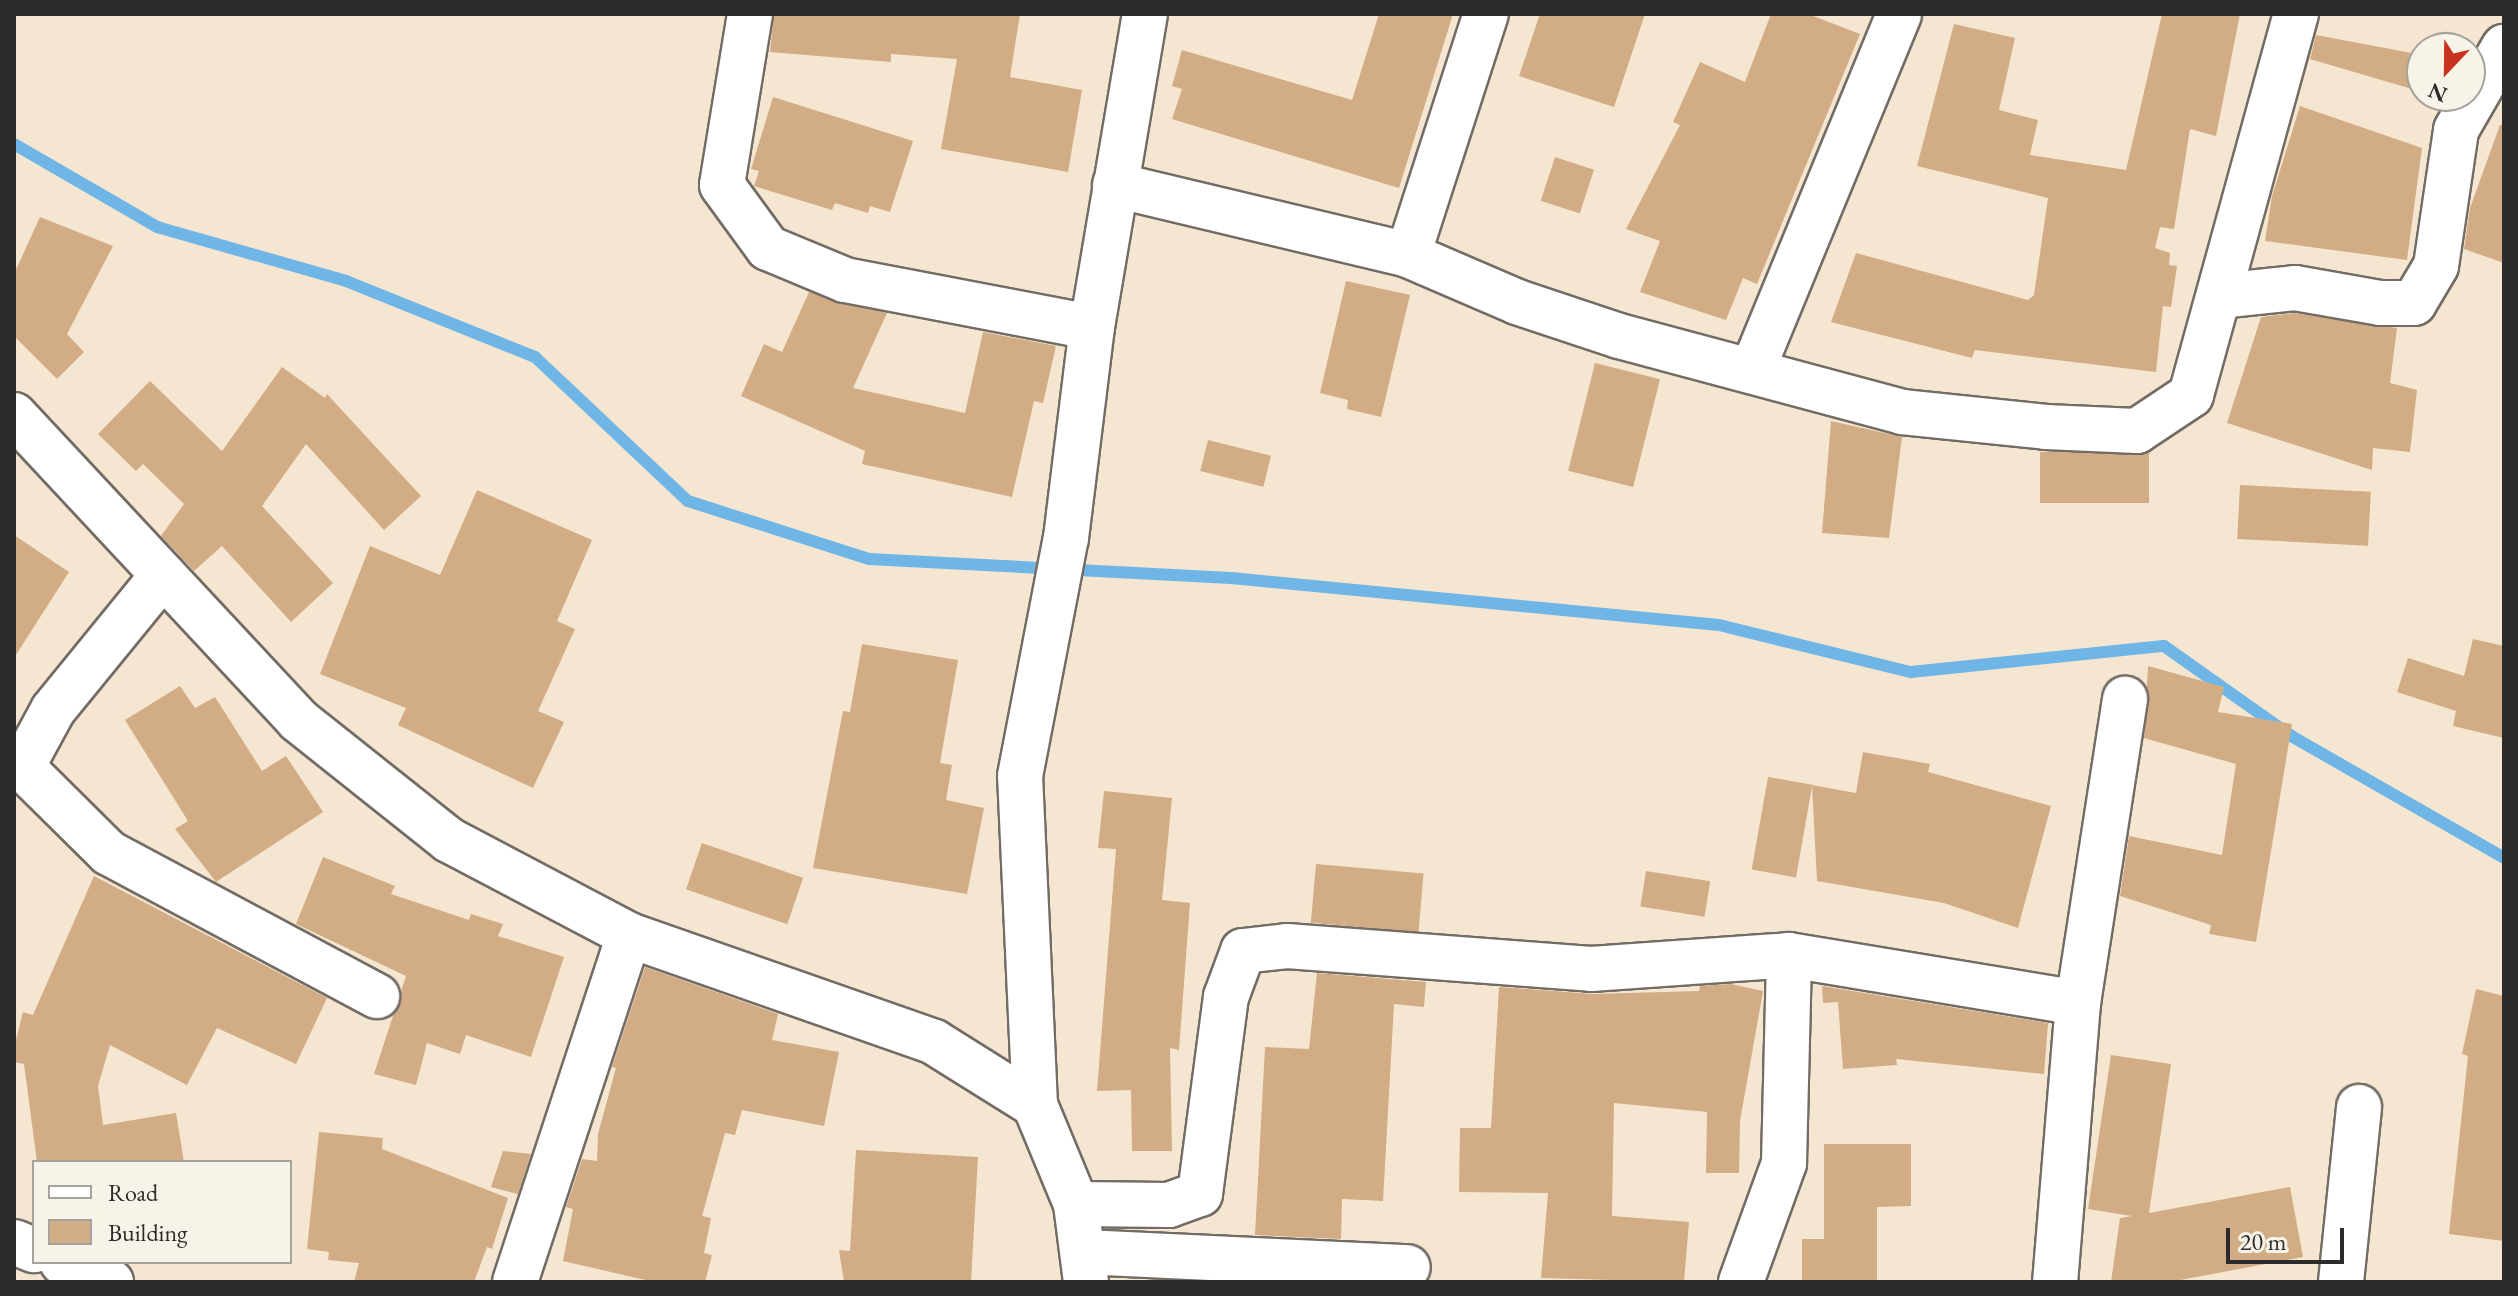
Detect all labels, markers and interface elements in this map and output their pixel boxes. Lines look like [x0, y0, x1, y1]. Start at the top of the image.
north arrow [2406, 32, 2486, 112]
text: N [2424, 76, 2451, 110]
legend [32, 1160, 292, 1264]
text: Road [108, 1177, 158, 1208]
scale bar [2230, 1212, 2348, 1262]
text: Building [108, 1217, 188, 1248]
text: 20 m [2240, 1226, 2287, 1257]

